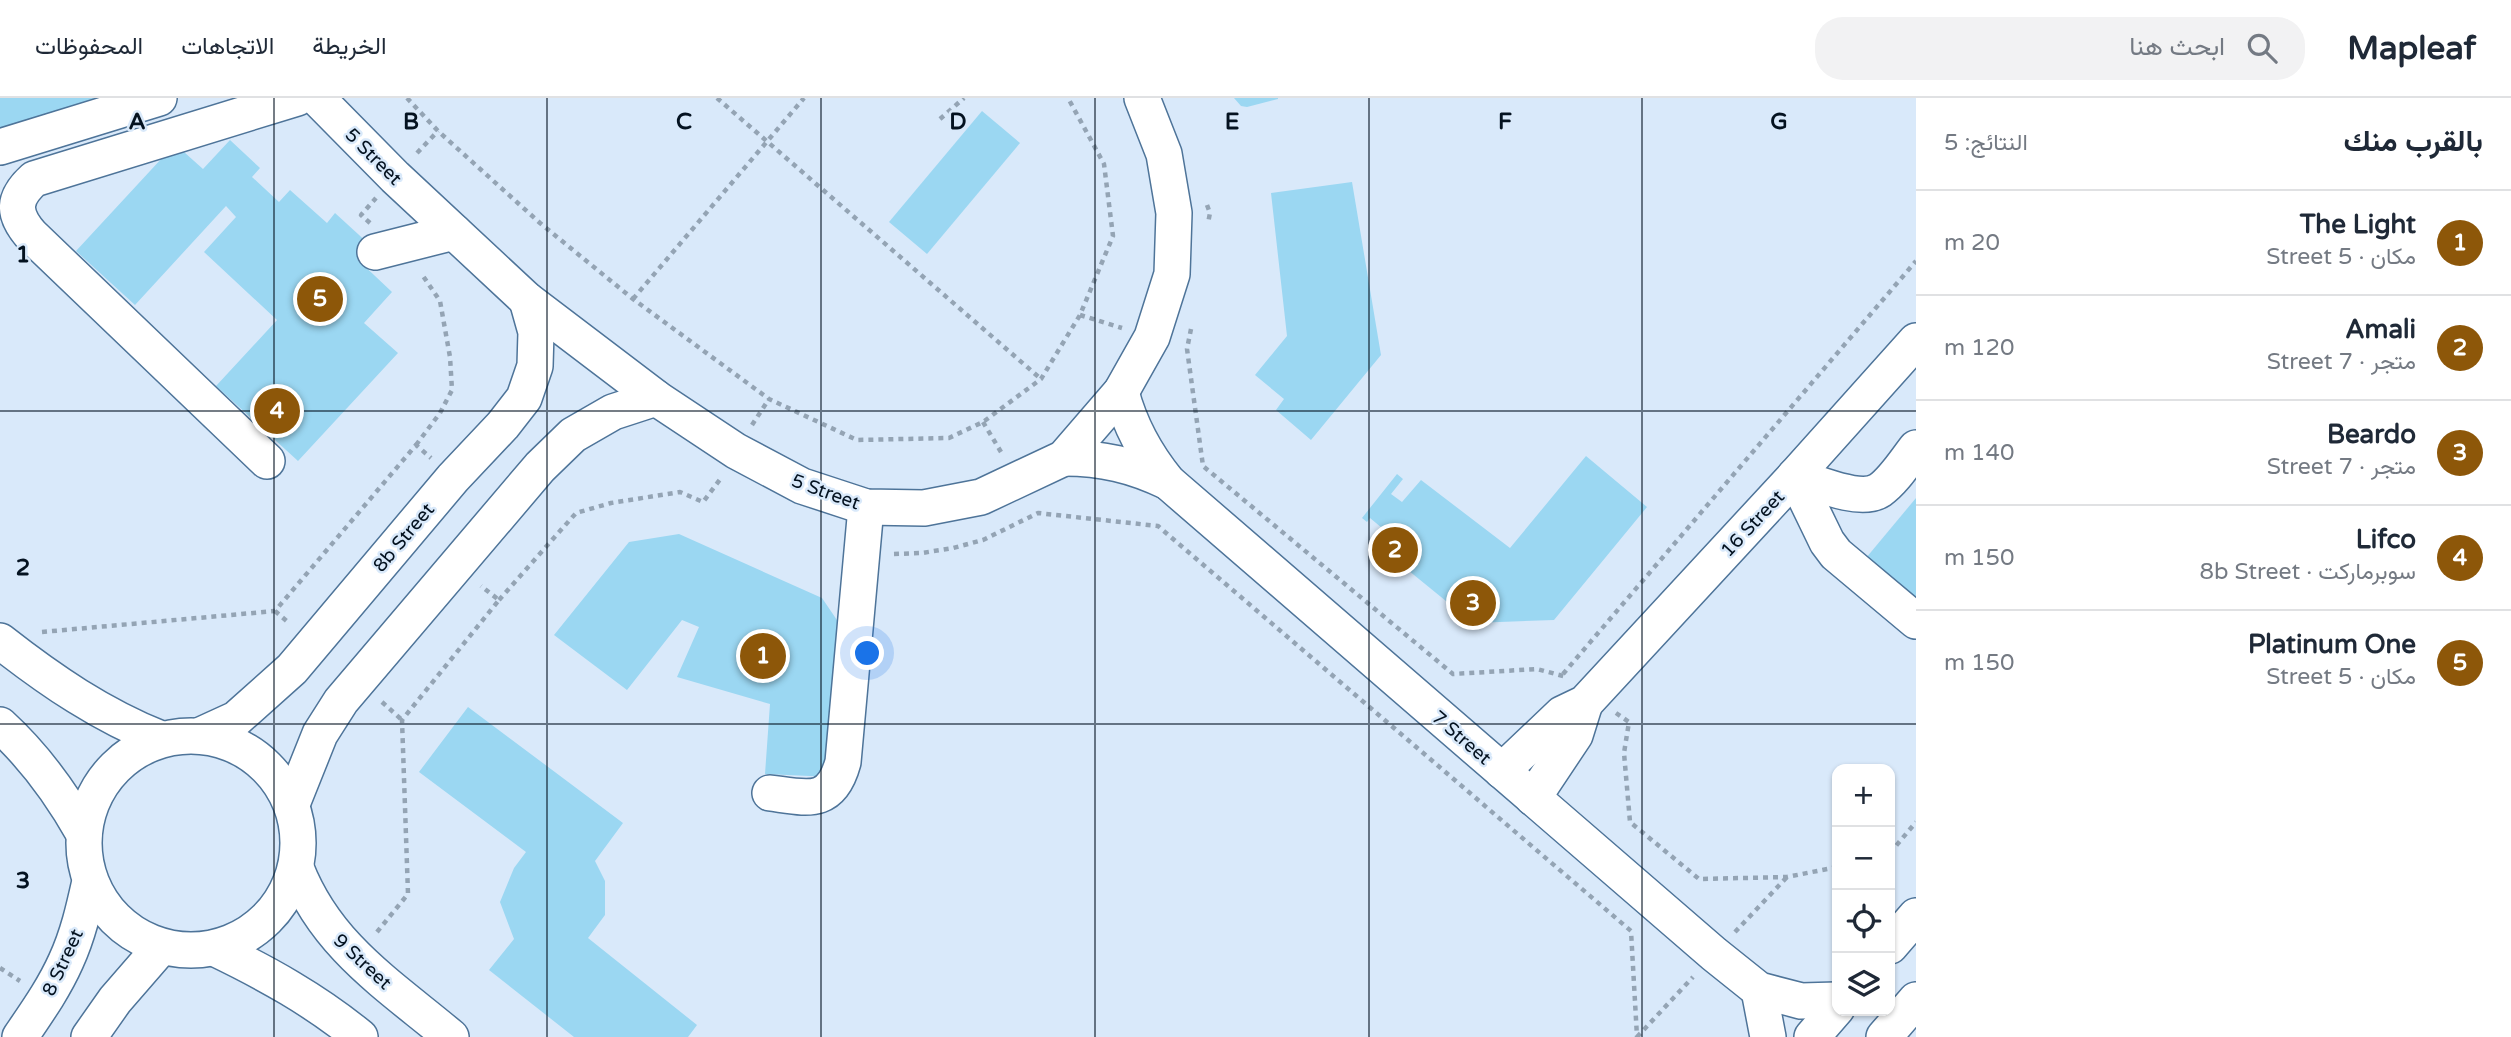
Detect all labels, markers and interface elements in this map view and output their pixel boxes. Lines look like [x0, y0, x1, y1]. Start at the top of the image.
search box [1815, 17, 2305, 80]
icon: search [2243, 29, 2281, 67]
text: Mapleaf [2347, 29, 2476, 68]
text: ابحث هنا [2129, 31, 2225, 62]
text: المحفوظات [35, 32, 143, 61]
text: الاتجاهات [181, 32, 274, 61]
text: الخريطة [312, 32, 387, 61]
text: A [128, 108, 146, 136]
text: B [403, 108, 419, 136]
text: C [676, 108, 692, 136]
text: D [949, 108, 967, 136]
text: E [1225, 108, 1239, 136]
text: F [1498, 108, 1512, 136]
text: G [1770, 108, 1788, 136]
text: بالقرب منك [2343, 123, 2483, 160]
street label: 5 Street [340, 124, 406, 190]
text: النتائج: 5 [1944, 129, 2028, 157]
text: The Light [2300, 209, 2416, 240]
text: 20 m [1944, 229, 2000, 257]
text: 1 [2453, 229, 2467, 257]
text: 1 [16, 241, 30, 269]
text: مكان · 5 Street [2266, 243, 2416, 271]
pin: 5 [297, 273, 343, 325]
text: Amali [2345, 314, 2416, 345]
text: 120 m [1944, 334, 2014, 362]
text: 2 [2453, 334, 2467, 362]
text: متجر · 7 Street [2267, 348, 2416, 376]
pin: 4 [254, 385, 300, 437]
text: Beardo [2327, 419, 2416, 450]
text: 140 m [1944, 439, 2014, 467]
text: 3 [2453, 439, 2467, 467]
text: متجر · 7 Street [2267, 453, 2416, 481]
street label: 5 Street [788, 469, 863, 514]
street label: 16 Street [1716, 486, 1789, 562]
street label: 8b Street [369, 499, 439, 577]
pin: 2 [1372, 524, 1418, 576]
text: Lifco [2356, 524, 2416, 555]
text: 150 m [1944, 544, 2014, 572]
text: 4 [2453, 544, 2467, 572]
text: 2 [16, 554, 30, 582]
text: سوبرماركت · 8b Street [2200, 558, 2416, 586]
pin: 3 [1450, 577, 1496, 629]
text: Platinum One [2248, 629, 2416, 660]
pin: 1 [740, 630, 786, 682]
your location [850, 636, 884, 670]
text: 150 m [1944, 649, 2014, 677]
text: 5 [2453, 649, 2467, 677]
text: مكان · 5 Street [2266, 663, 2416, 691]
street label: 7 Street [1427, 706, 1495, 769]
map controls [1832, 764, 1895, 1016]
button: + [1832, 764, 1895, 827]
button: − [1832, 827, 1895, 890]
text: 3 [16, 867, 30, 895]
button: locate [1832, 890, 1895, 953]
street label: 8 Street [38, 926, 88, 999]
street label: 9 Street [329, 929, 396, 994]
button: layers [1832, 953, 1895, 1016]

